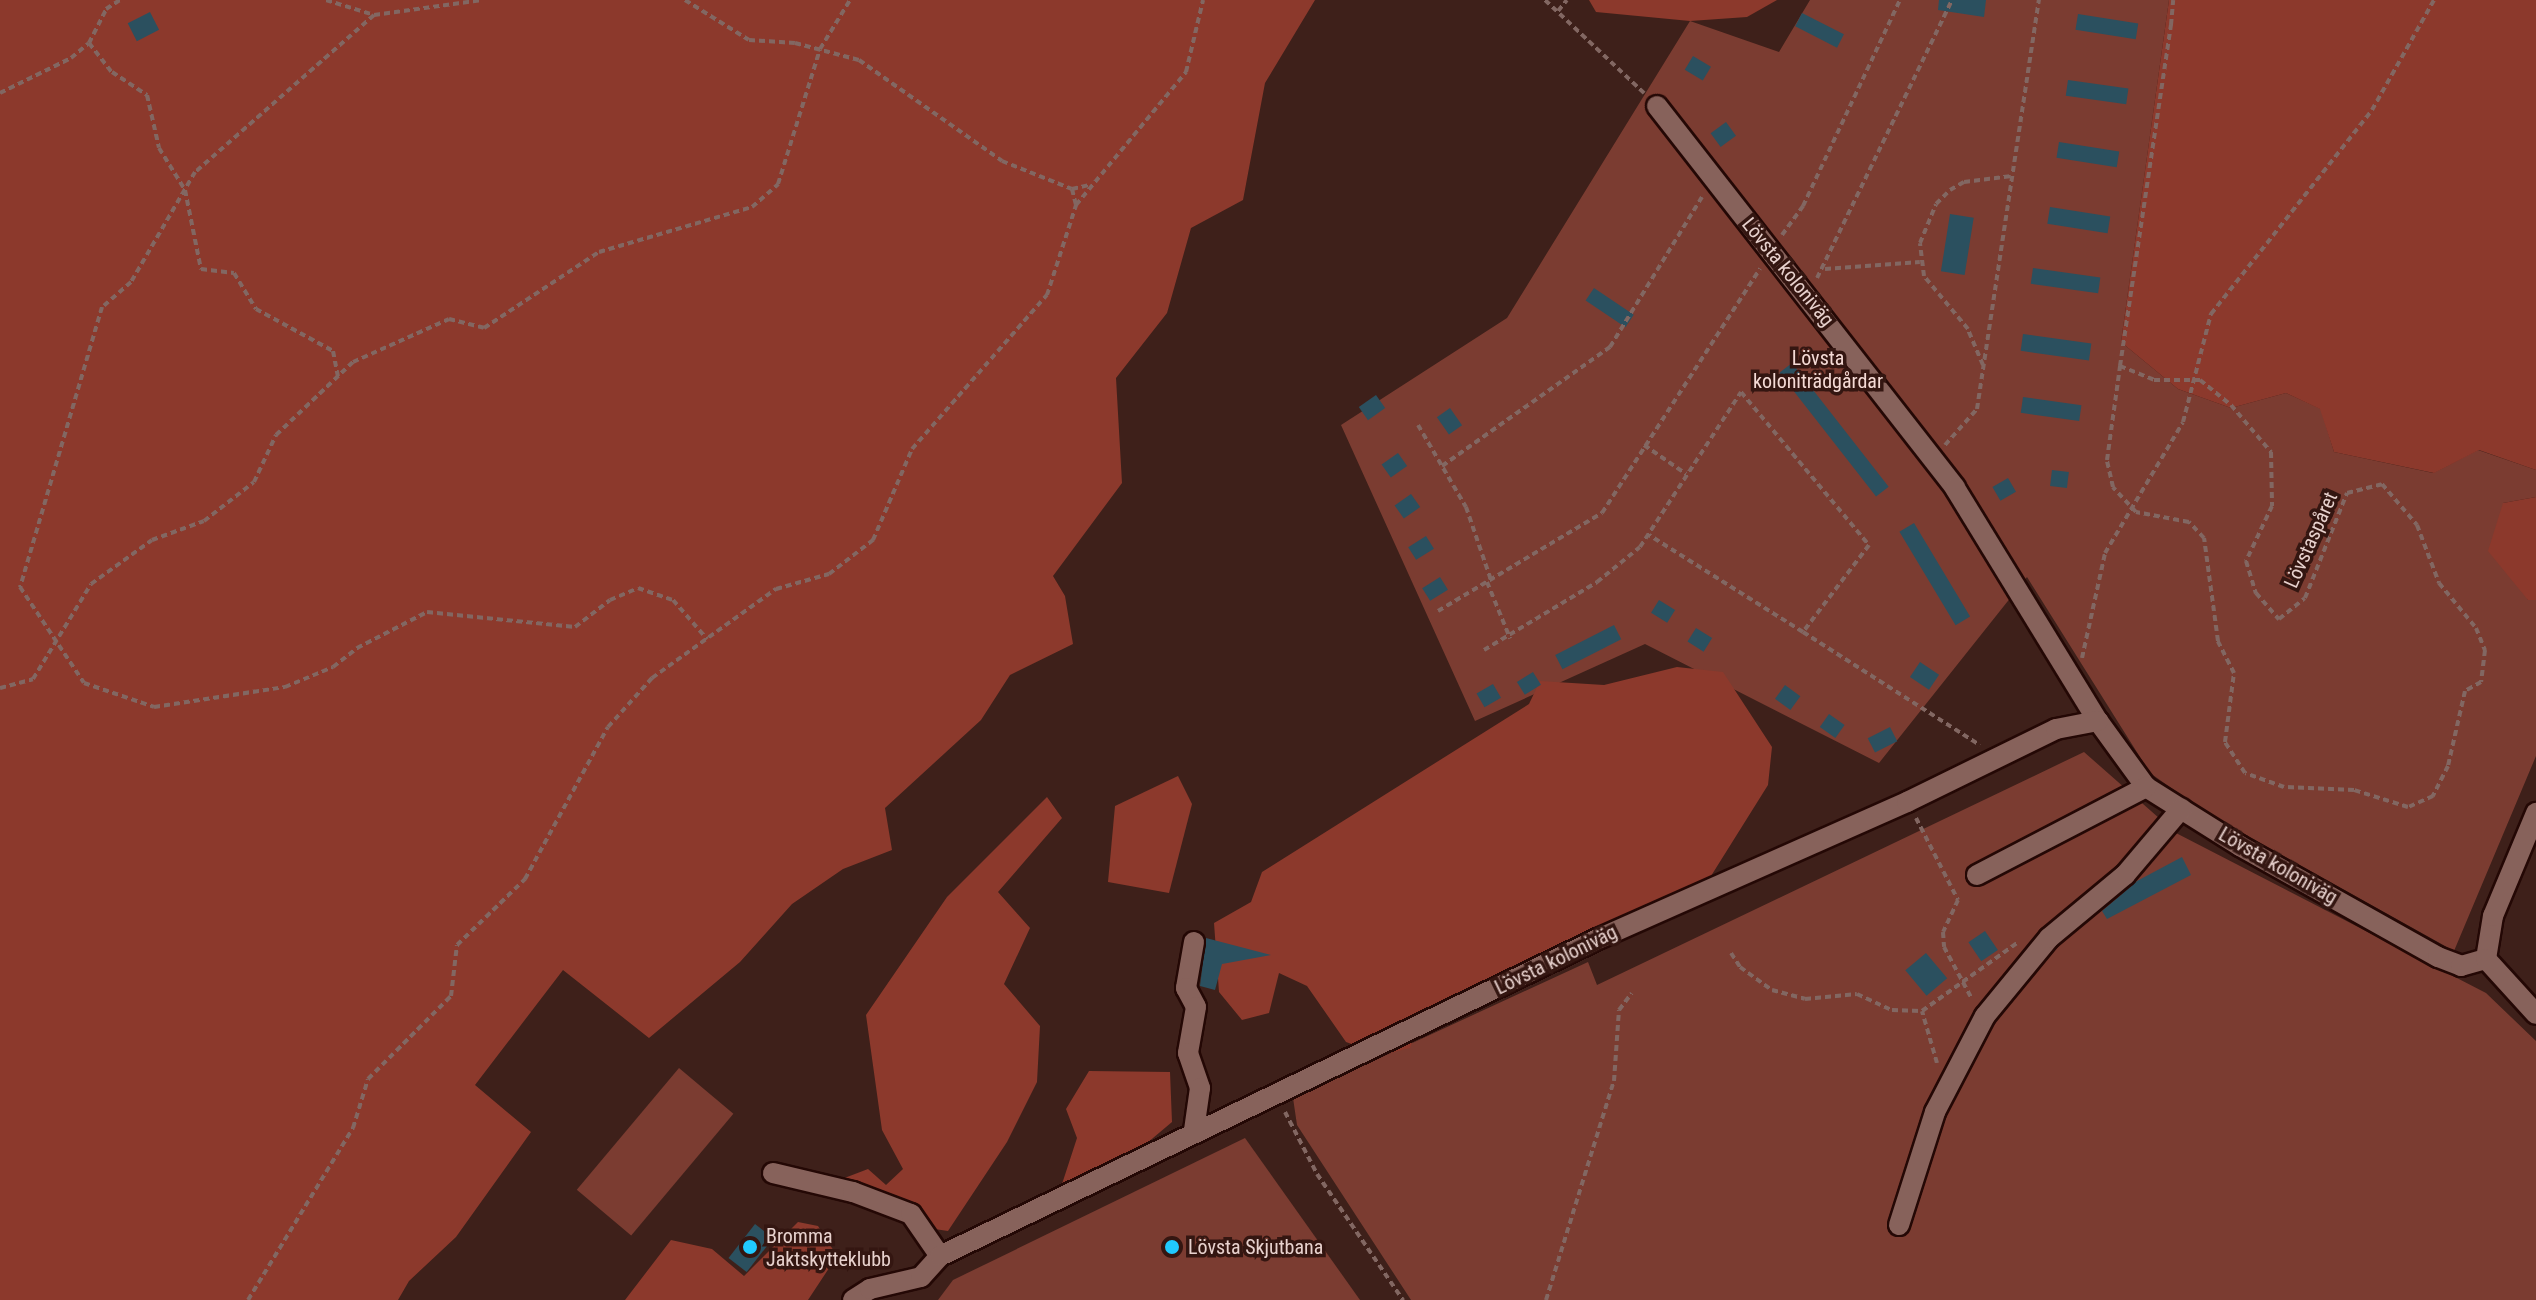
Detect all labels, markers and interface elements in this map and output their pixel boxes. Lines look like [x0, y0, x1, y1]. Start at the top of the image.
street label: Lövsta koloniväg [1737, 213, 1839, 331]
park label: Lövsta koloniträdgårdar [1753, 347, 1883, 394]
street label: Lövstaspåret [2279, 488, 2343, 592]
street label: Lövsta koloniväg [2214, 822, 2342, 910]
street label: Lövsta koloniväg [1491, 920, 1621, 1000]
place label: Bromma Jaktskytteklubb [766, 1224, 891, 1271]
place label: Lövsta Skjutbana [1188, 1235, 1323, 1259]
marker: Bromma Jaktskytteklubb [741, 1238, 759, 1256]
marker: Lövsta Skjutbana [1163, 1238, 1181, 1256]

